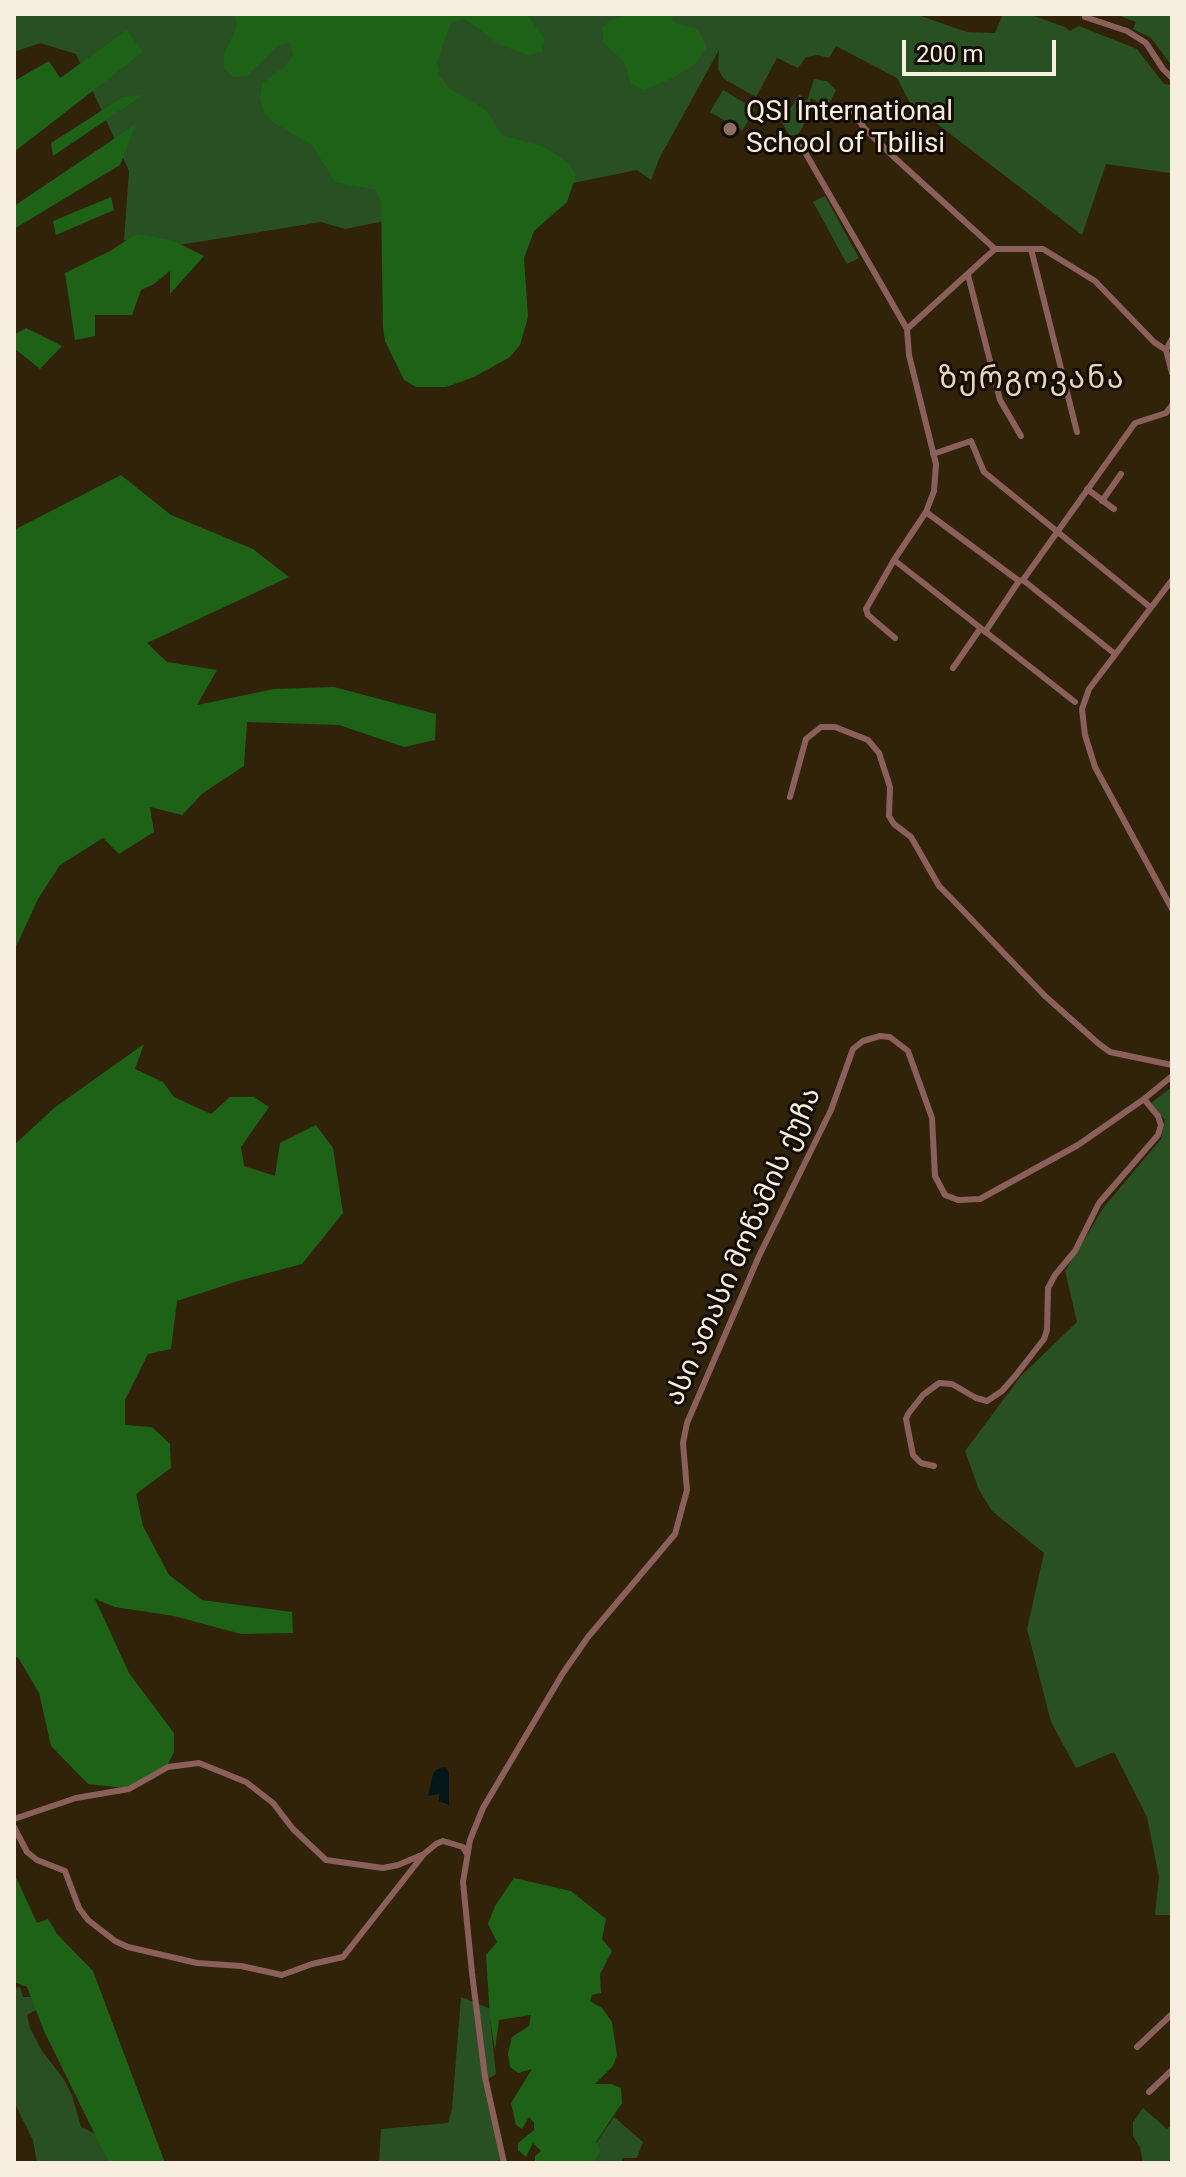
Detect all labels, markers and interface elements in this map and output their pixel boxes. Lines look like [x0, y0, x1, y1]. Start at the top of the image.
scale bar [906, 24, 1060, 74]
text: 200 m [916, 40, 983, 68]
place label: QSI International School of Tbilisi [746, 96, 953, 162]
marker: QSI International School of Tbilisi [721, 120, 739, 138]
district label: ზურგოვანა [938, 362, 1126, 398]
street label: ასი ათასი მოწამის ქუჩა [659, 1083, 829, 1411]

